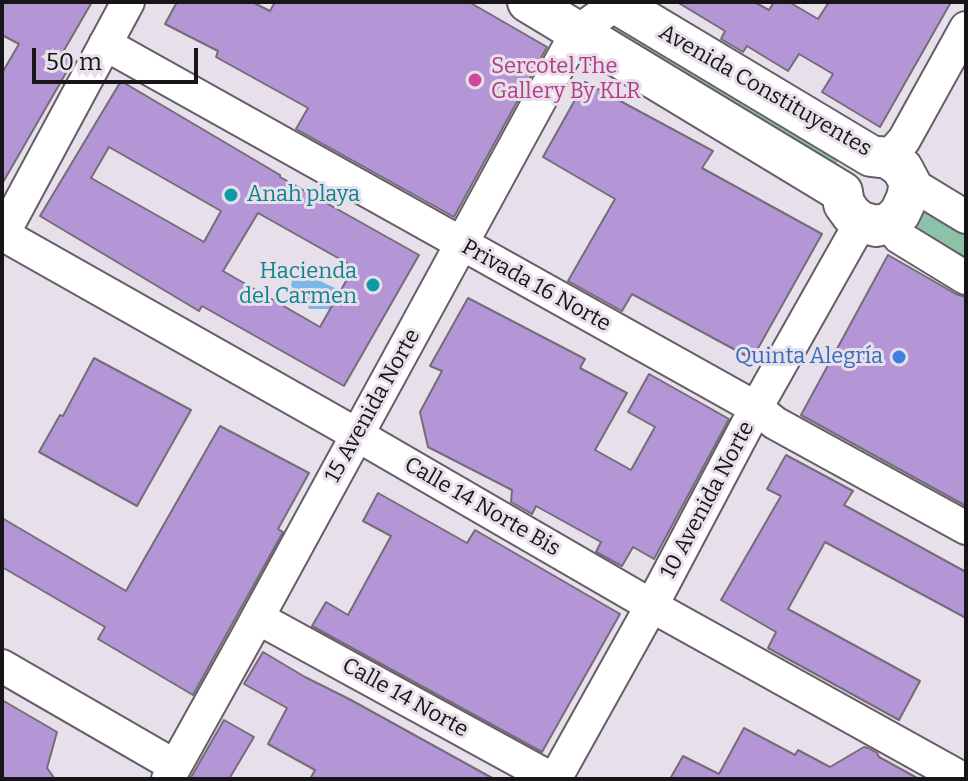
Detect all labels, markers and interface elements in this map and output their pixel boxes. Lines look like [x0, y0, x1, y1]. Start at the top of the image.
street label: Avenida Constituyentes [654, 19, 876, 163]
scale bar [36, 32, 202, 82]
text: 50 m [46, 48, 102, 76]
place label: Sercotel The Gallery By KLR [491, 54, 641, 106]
marker: Sercotel The Gallery By KLR [466, 71, 484, 89]
place label: Anah playa [247, 182, 360, 208]
marker: Anah playa [222, 186, 240, 204]
street label: Privada 16 Norte [457, 234, 615, 338]
place label: Hacienda del Carmen [239, 259, 357, 310]
marker: Hacienda del Carmen [364, 276, 382, 294]
street label: 15 Avenida Norte [320, 325, 426, 487]
place label: Quinta Alegría [735, 344, 883, 370]
marker: Quinta Alegría [890, 348, 908, 366]
street label: 10 Avenida Norte [656, 417, 760, 583]
street label: Calle 14 Norte Bis [399, 452, 565, 562]
street label: Calle 14 Norte [337, 652, 473, 744]

